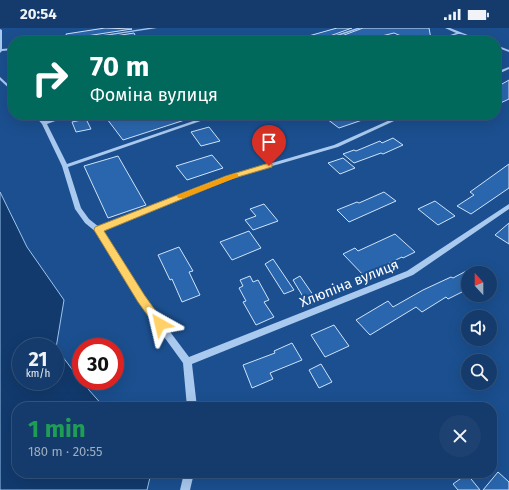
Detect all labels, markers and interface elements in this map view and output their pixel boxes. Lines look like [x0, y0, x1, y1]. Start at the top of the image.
text: 20:54 [20, 5, 57, 23]
text: 70 m [90, 50, 149, 83]
icon: right [24, 52, 76, 104]
text: Фоміна вулиця [90, 84, 218, 106]
pin [252, 125, 286, 166]
icon: arrive [258, 131, 280, 153]
street label: Хлюпіна вулиця [297, 256, 401, 311]
north arrow [461, 266, 497, 302]
map controls [461, 266, 497, 390]
position arrow [139, 303, 181, 345]
button: sound [461, 310, 497, 346]
speed limit sign: 30 [72, 338, 124, 390]
text: 21 [28, 347, 48, 371]
button: search [461, 354, 497, 390]
text: km/h [26, 368, 50, 380]
text: 1 min [28, 415, 86, 443]
button: close [439, 415, 481, 457]
text: 180 m · 20:55 [28, 444, 102, 459]

